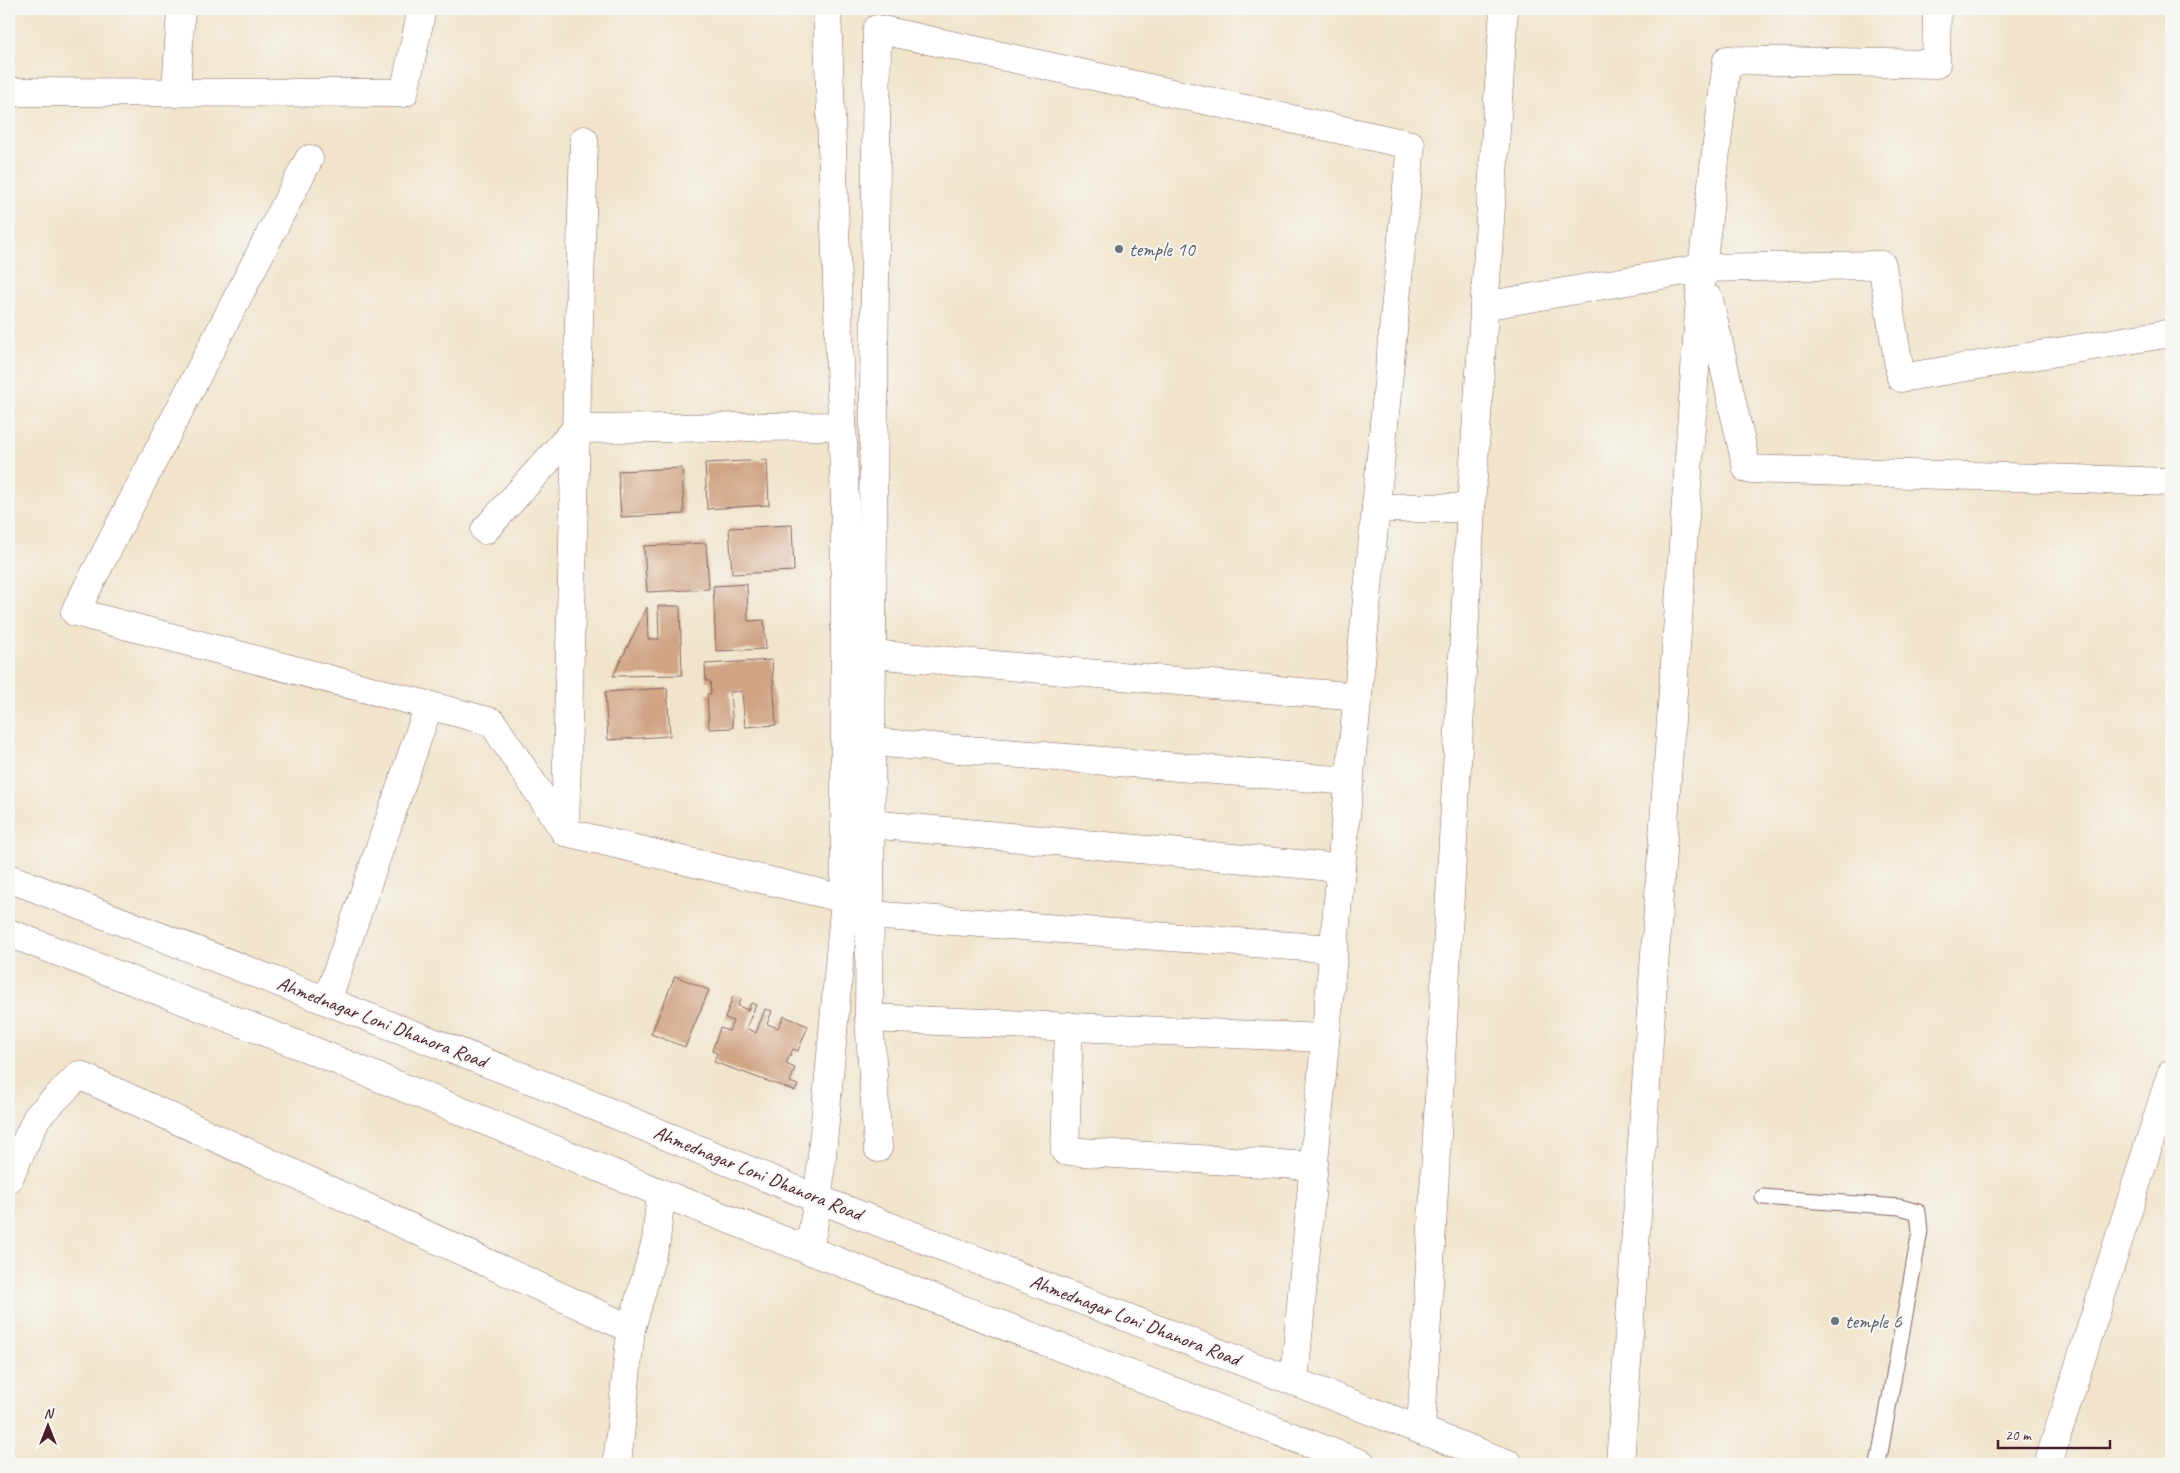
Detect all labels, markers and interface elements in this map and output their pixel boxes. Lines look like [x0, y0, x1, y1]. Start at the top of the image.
place label: temple 10 [1129, 237, 1197, 262]
marker: temple 10 [1113, 243, 1125, 255]
street label: Ahmednagar Loni Dhanora Road [274, 970, 493, 1075]
street label: Ahmednagar Loni Dhanora Road [650, 1120, 869, 1227]
street label: Ahmednagar Loni Dhanora Road [1027, 1268, 1246, 1373]
place label: temple 6 [1845, 1309, 1903, 1334]
marker: temple 6 [1829, 1315, 1841, 1327]
north arrow [22, 1400, 72, 1450]
text: N [44, 1405, 55, 1422]
scale bar [1998, 1418, 2110, 1450]
text: 20 m [2005, 1426, 2032, 1445]

